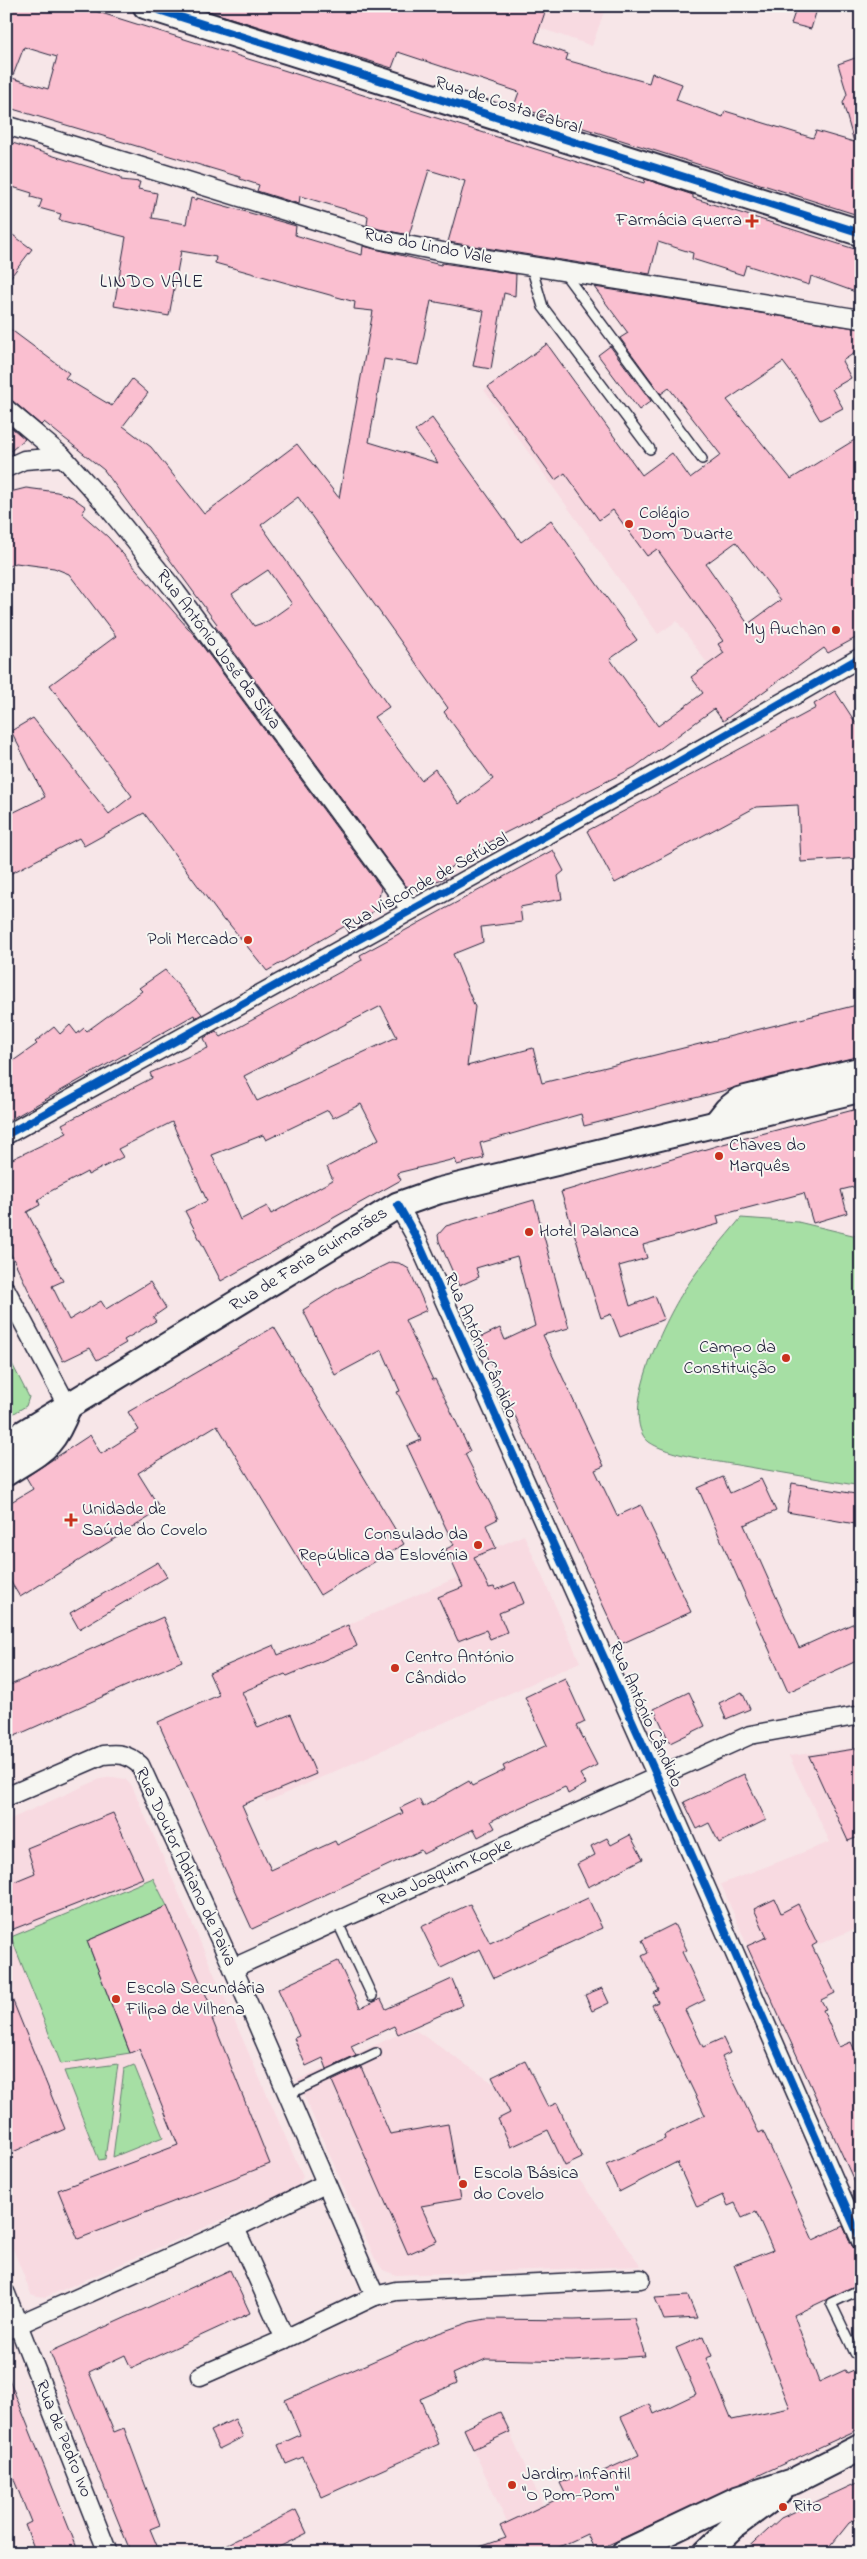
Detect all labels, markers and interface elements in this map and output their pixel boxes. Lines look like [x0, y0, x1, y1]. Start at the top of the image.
street label: Rua de Costa Cabral [431, 70, 585, 142]
place label: Farmácia Guerra [615, 208, 742, 234]
marker: Farmácia Guerra [746, 215, 758, 227]
street label: Rua do Lindo Vale [362, 222, 495, 272]
district label: LINDO VALE [100, 269, 204, 296]
place label: Colégio Dom Duarte [638, 501, 734, 548]
marker: Colégio Dom Duarte [623, 518, 635, 530]
street label: Rua António José da Silva [149, 565, 287, 735]
place label: My Auchan [744, 617, 826, 643]
marker: My Auchan [830, 624, 842, 636]
street label: Rua Visconde de Setúbal [338, 827, 514, 939]
place label: Poli Mercado [147, 927, 238, 953]
marker: Poli Mercado [242, 934, 254, 946]
place label: Chaves do Marquês [729, 1133, 806, 1180]
marker: Chaves do Marquês [713, 1150, 725, 1162]
street label: Rua de Faria Guimarães [225, 1201, 393, 1319]
place label: Hotel Palanca [539, 1219, 639, 1245]
marker: Hotel Palanca [523, 1226, 535, 1238]
street label: Rua António Cândido [436, 1269, 524, 1423]
place label: Campo da Constituição [683, 1335, 776, 1382]
marker: Campo da Constituição [780, 1352, 792, 1364]
place label: Unidade de Saúde do Covelo [82, 1497, 207, 1544]
marker: Unidade de Saúde do Covelo [64, 1513, 78, 1527]
place label: Consulado da República da Eslovénia [299, 1522, 468, 1569]
marker: Consulado da República da Eslovénia [472, 1539, 484, 1551]
street label: Rua António Cândido [601, 1638, 689, 1792]
place label: Centro António Cândido [405, 1645, 514, 1692]
marker: Centro António Cândido [389, 1662, 401, 1674]
street label: Rua Doutor Adriano de Paiva [127, 1763, 243, 1971]
street label: Rua Joaquim Kopke [373, 1831, 517, 1914]
place label: Escola Secundária Filipa de Vilhena [125, 1976, 265, 2023]
marker: Escola Secundária Filipa de Vilhena [110, 1993, 122, 2005]
place label: Escola Básica do Covelo [473, 2161, 578, 2208]
marker: Escola Básica do Covelo [457, 2178, 469, 2190]
street label: Rua de Pedro Ivo [28, 2376, 98, 2502]
place label: Jardim Infantil "O Pom-Pom" [522, 2462, 630, 2509]
marker: Jardim Infantil "O Pom-Pom" [506, 2479, 518, 2491]
place label: Rito [793, 2494, 822, 2520]
marker: Rito [777, 2501, 789, 2513]

